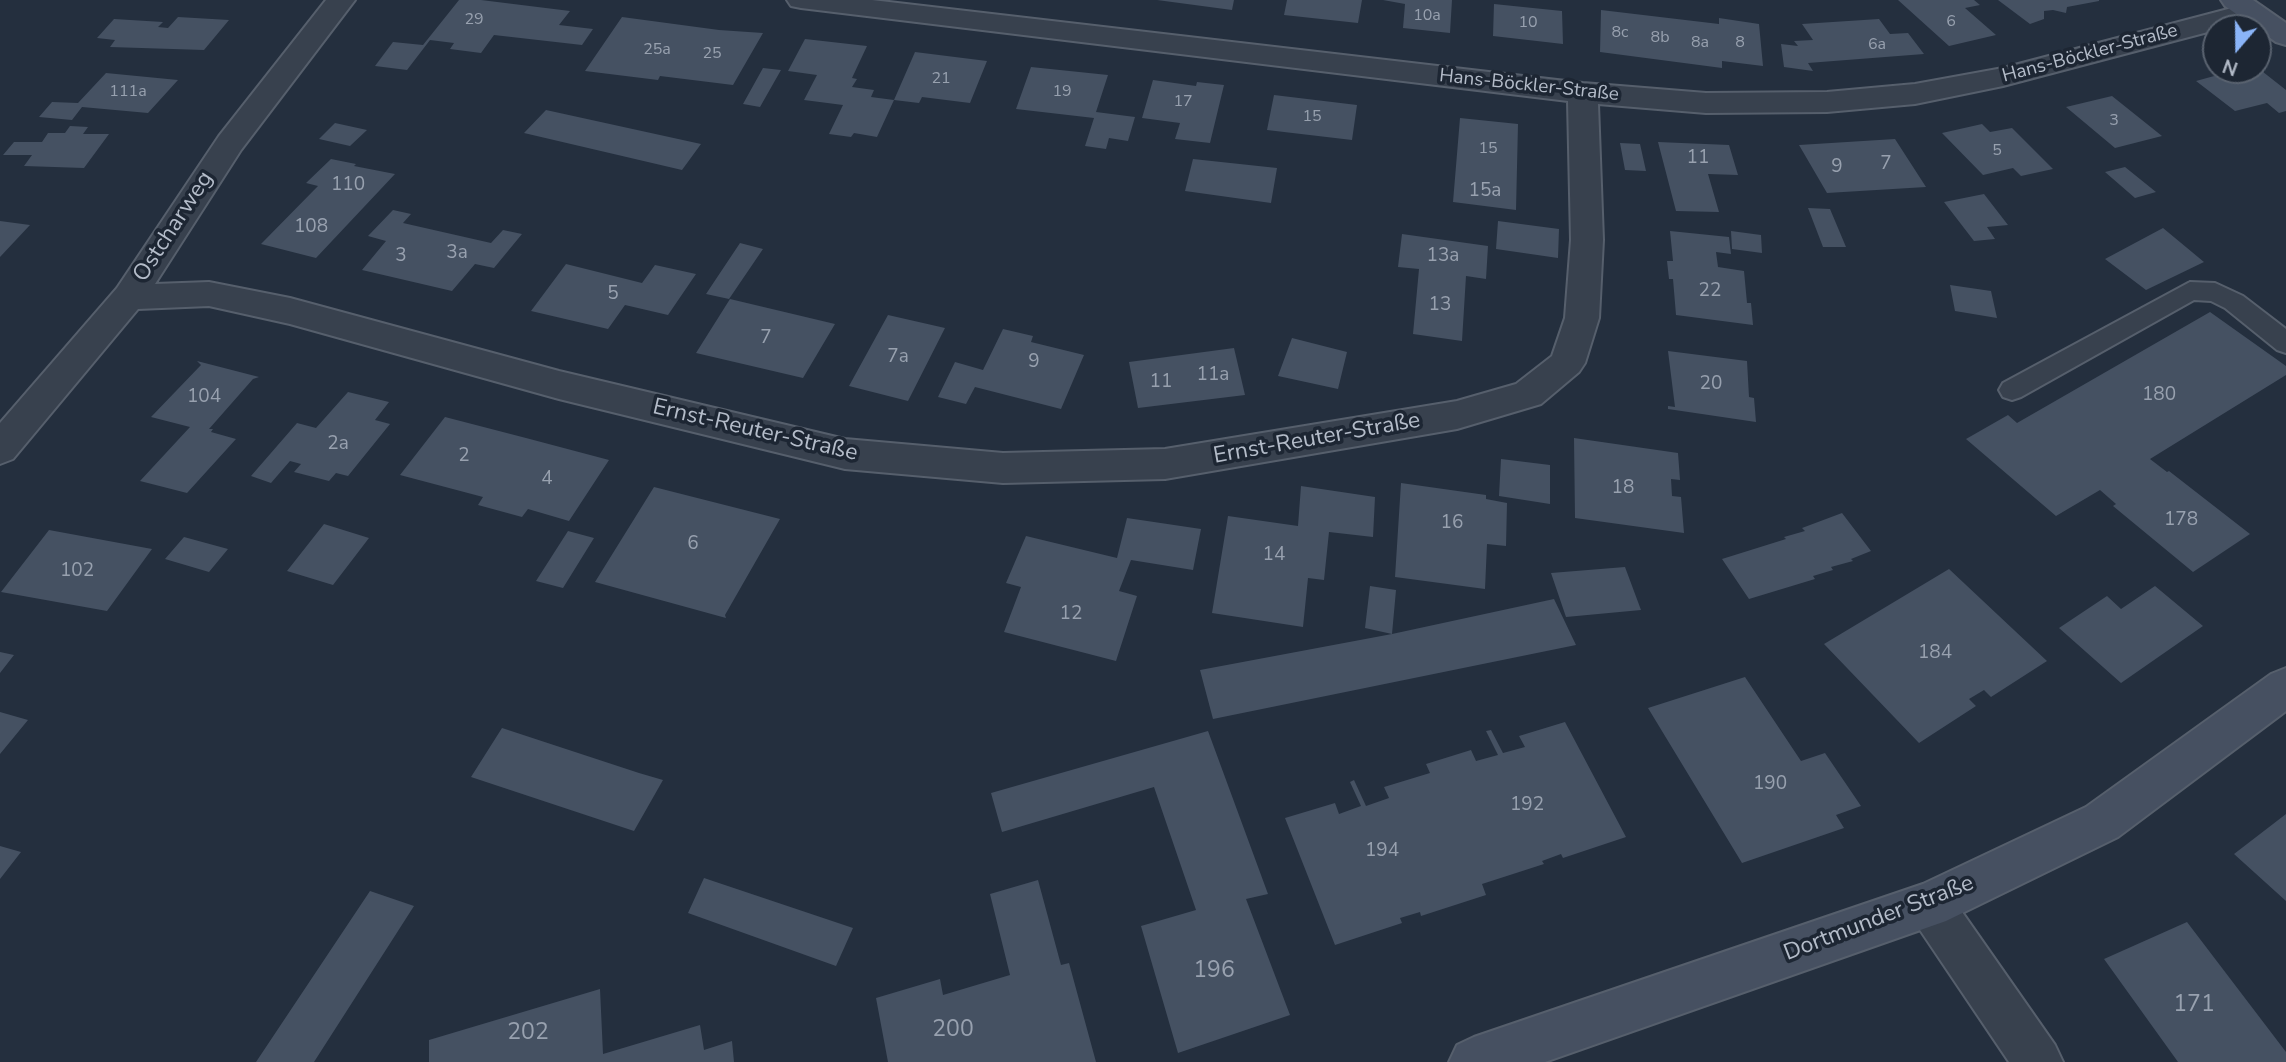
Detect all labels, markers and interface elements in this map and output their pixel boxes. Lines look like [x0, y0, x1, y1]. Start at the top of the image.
house number: 10a [1413, 6, 1441, 26]
house number: 29 [464, 10, 484, 30]
house number: 6 [1946, 12, 1956, 32]
house number: 10 [1518, 13, 1538, 33]
north arrow [2202, 14, 2272, 84]
street label: Hans-Böckler-Straße [2000, 20, 2180, 88]
house number: 8c [1611, 23, 1629, 43]
house number: 8b [1651, 28, 1669, 48]
house number: 8a [1691, 33, 1709, 53]
house number: 8 [1735, 33, 1745, 53]
house number: 6a [1868, 35, 1886, 55]
house number: 25a [643, 40, 671, 60]
house number: 25 [702, 44, 722, 64]
text: N [2219, 52, 2242, 82]
street label: Hans-Böckler-Straße [1438, 65, 1620, 107]
house number: 21 [931, 69, 951, 89]
house number: 111a [109, 82, 147, 102]
house number: 19 [1052, 82, 1072, 102]
house number: 17 [1173, 92, 1193, 112]
house number: 15 [1302, 107, 1322, 127]
house number: 3 [2109, 111, 2119, 131]
house number: 15 [1478, 139, 1498, 159]
house number: 5 [1992, 141, 2002, 161]
house number: 11 [1687, 147, 1709, 169]
house number: 7 [1880, 153, 1892, 175]
house number: 9 [1831, 156, 1843, 178]
street label: Ostcharweg [128, 167, 220, 287]
house number: 110 [331, 174, 365, 196]
house number: 15a [1469, 180, 1501, 202]
house number: 108 [294, 216, 328, 238]
house number: 3a [446, 242, 468, 264]
house number: 3 [395, 245, 407, 267]
house number: 13a [1427, 245, 1459, 267]
house number: 22 [1699, 280, 1721, 302]
house number: 5 [607, 283, 619, 305]
house number: 13 [1429, 294, 1451, 316]
house number: 7 [760, 327, 772, 349]
house number: 7a [887, 346, 909, 368]
house number: 9 [1028, 351, 1040, 373]
house number: 11a [1197, 364, 1229, 386]
house number: 11 [1150, 371, 1172, 393]
house number: 20 [1700, 373, 1722, 395]
house number: 180 [2142, 384, 2176, 406]
house number: 104 [187, 386, 221, 408]
street label: Ernst-Reuter-Straße [650, 394, 860, 468]
street label: Ernst-Reuter-Straße [1211, 407, 1423, 471]
house number: 2a [327, 433, 349, 455]
house number: 2 [458, 445, 470, 467]
house number: 4 [541, 468, 553, 490]
house number: 18 [1612, 477, 1634, 499]
house number: 178 [2164, 509, 2198, 531]
house number: 16 [1441, 512, 1463, 534]
house number: 6 [687, 533, 699, 555]
house number: 14 [1263, 544, 1285, 566]
house number: 102 [60, 560, 94, 582]
house number: 12 [1060, 603, 1082, 625]
house number: 184 [1918, 642, 1952, 664]
house number: 190 [1753, 773, 1787, 795]
house number: 192 [1510, 794, 1544, 816]
house number: 194 [1365, 840, 1399, 862]
street label: Dortmunder Straße [1780, 870, 1978, 968]
house number: 196 [1193, 957, 1235, 985]
house number: 171 [2173, 991, 2215, 1019]
house number: 200 [932, 1016, 974, 1044]
house number: 202 [507, 1019, 549, 1047]

